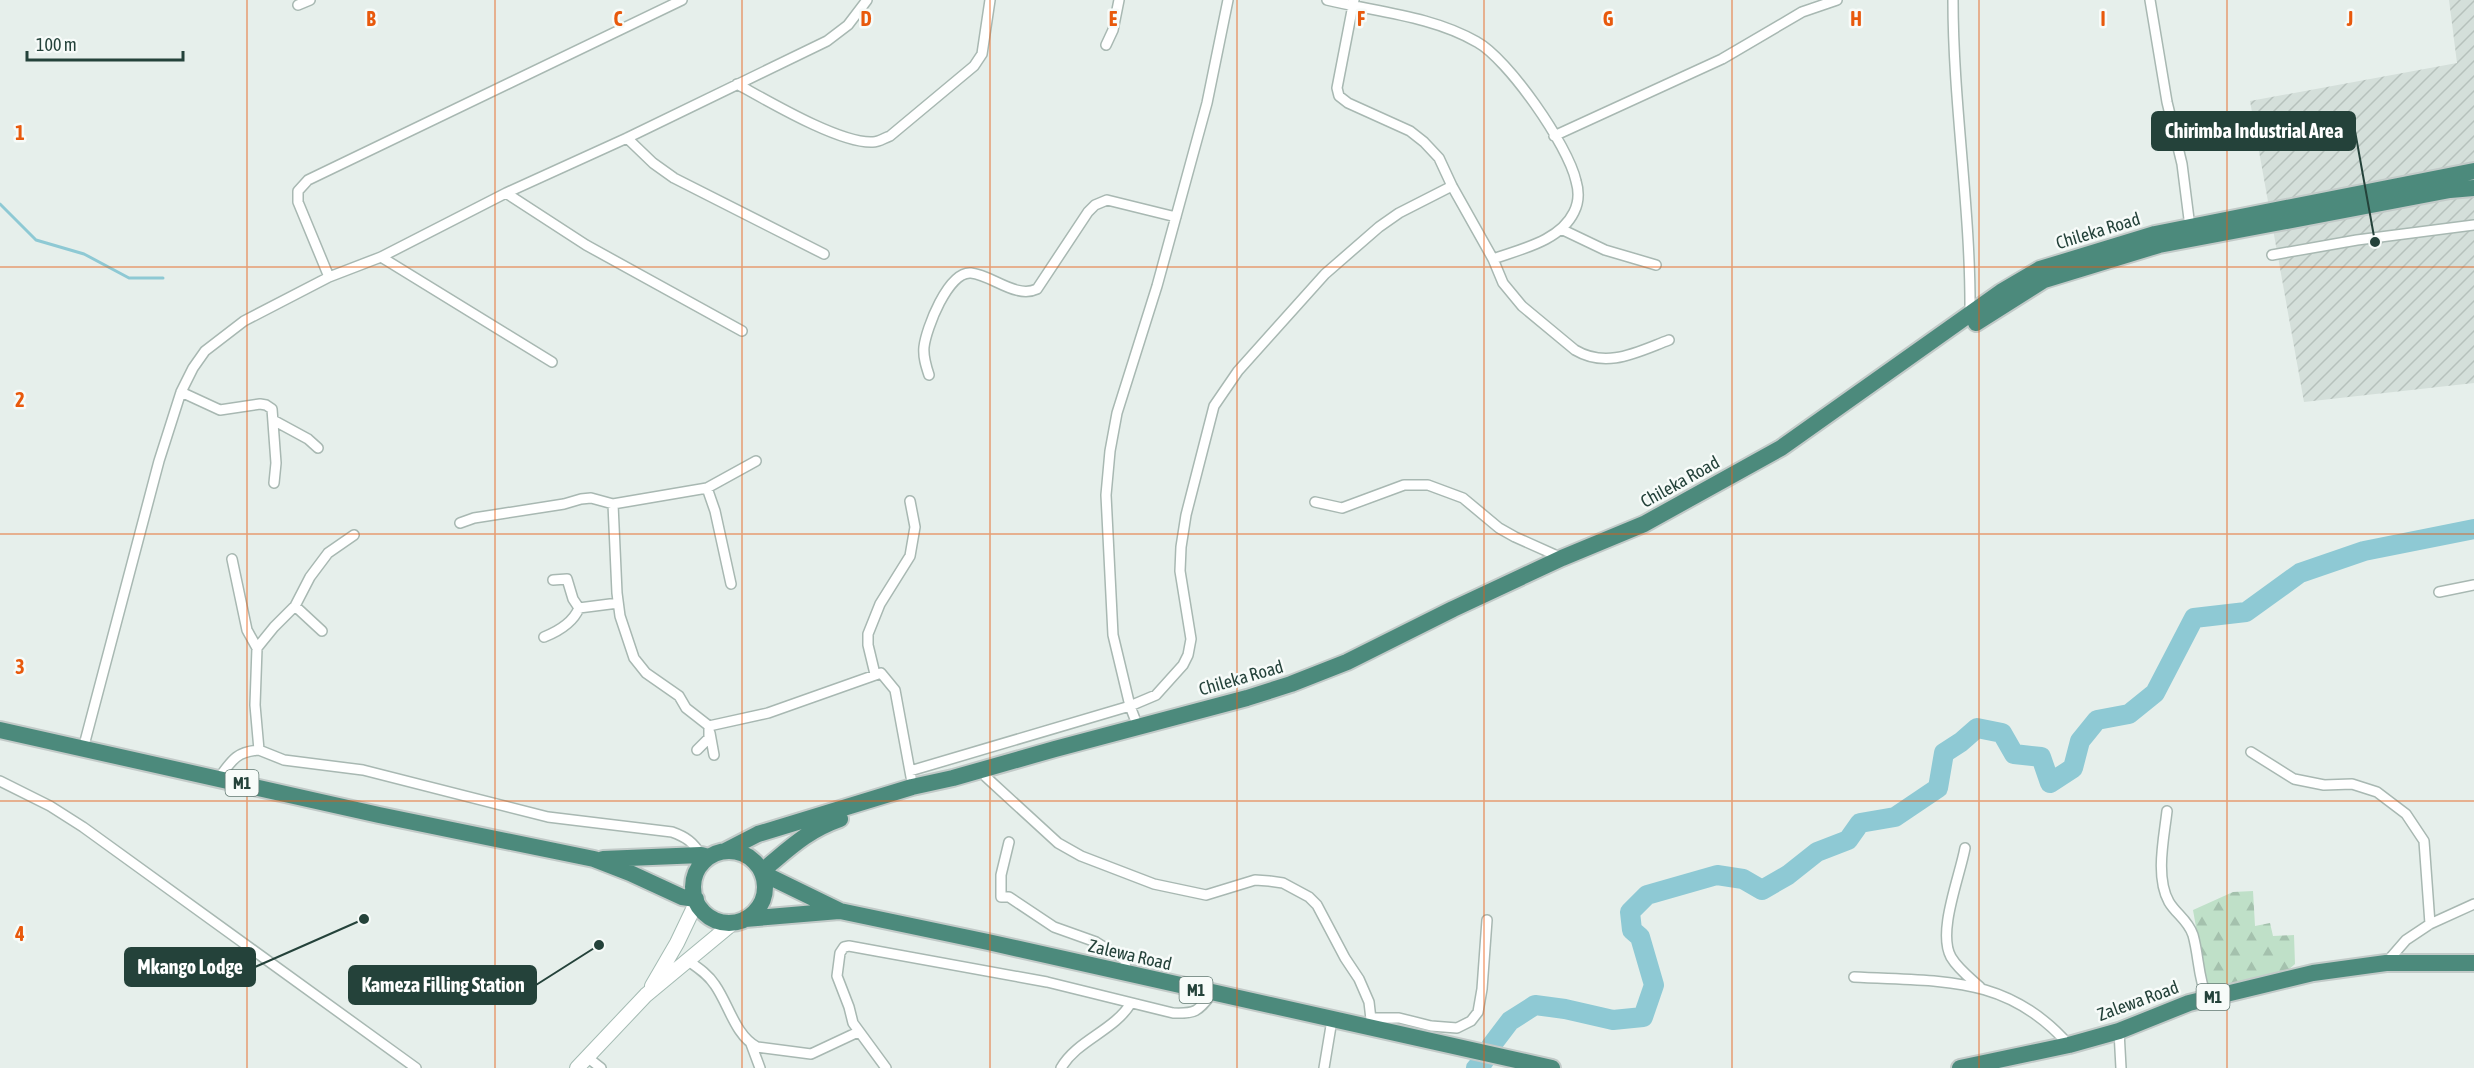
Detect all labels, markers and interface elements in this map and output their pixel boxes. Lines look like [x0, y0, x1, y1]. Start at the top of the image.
text: B [366, 7, 376, 30]
text: C [614, 7, 623, 30]
text: D [860, 7, 872, 30]
text: E [1109, 7, 1118, 30]
text: F [1357, 7, 1365, 30]
text: G [1603, 7, 1614, 30]
text: H [1850, 7, 1862, 30]
text: I [2100, 7, 2106, 30]
text: J [2346, 7, 2353, 30]
scale bar [27, 24, 183, 62]
text: 100 m [36, 34, 77, 55]
callout: Chirimba Industrial Area [2152, 112, 2355, 150]
text: Chirimba Industrial Area [2165, 119, 2343, 142]
text: 1 [15, 121, 25, 144]
street label: Chileka Road [2053, 208, 2142, 253]
text: 2 [15, 388, 25, 411]
street label: Chileka Road [1637, 451, 1723, 512]
text: 3 [15, 655, 25, 678]
street label: Chileka Road [1196, 655, 1286, 700]
road number: M1 [226, 770, 258, 796]
text: 4 [14, 922, 25, 945]
street label: Zalewa Road [1086, 935, 1174, 974]
callout: Mkango Lodge [125, 948, 255, 986]
text: Mkango Lodge [137, 955, 243, 978]
callout: Kameza Filling Station [349, 966, 536, 1004]
text: Kameza Filling Station [361, 973, 525, 996]
street label: Zalewa Road [2094, 976, 2181, 1025]
road number: M1 [1180, 977, 1212, 1003]
road number: M1 [2196, 984, 2230, 1010]

